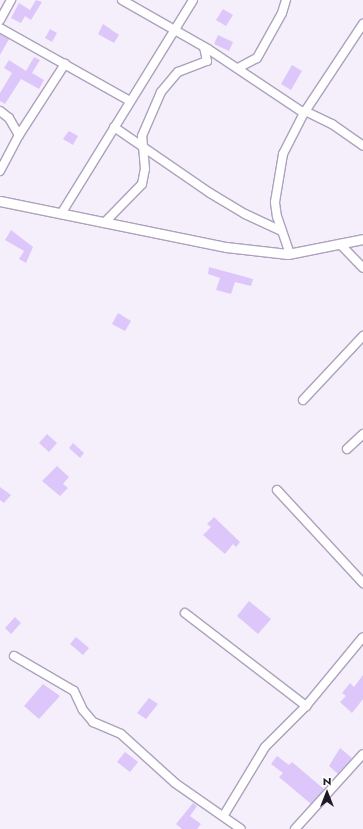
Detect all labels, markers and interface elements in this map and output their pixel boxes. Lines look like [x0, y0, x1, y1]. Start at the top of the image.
north arrow [307, 773, 347, 813]
text: N [323, 773, 331, 789]

